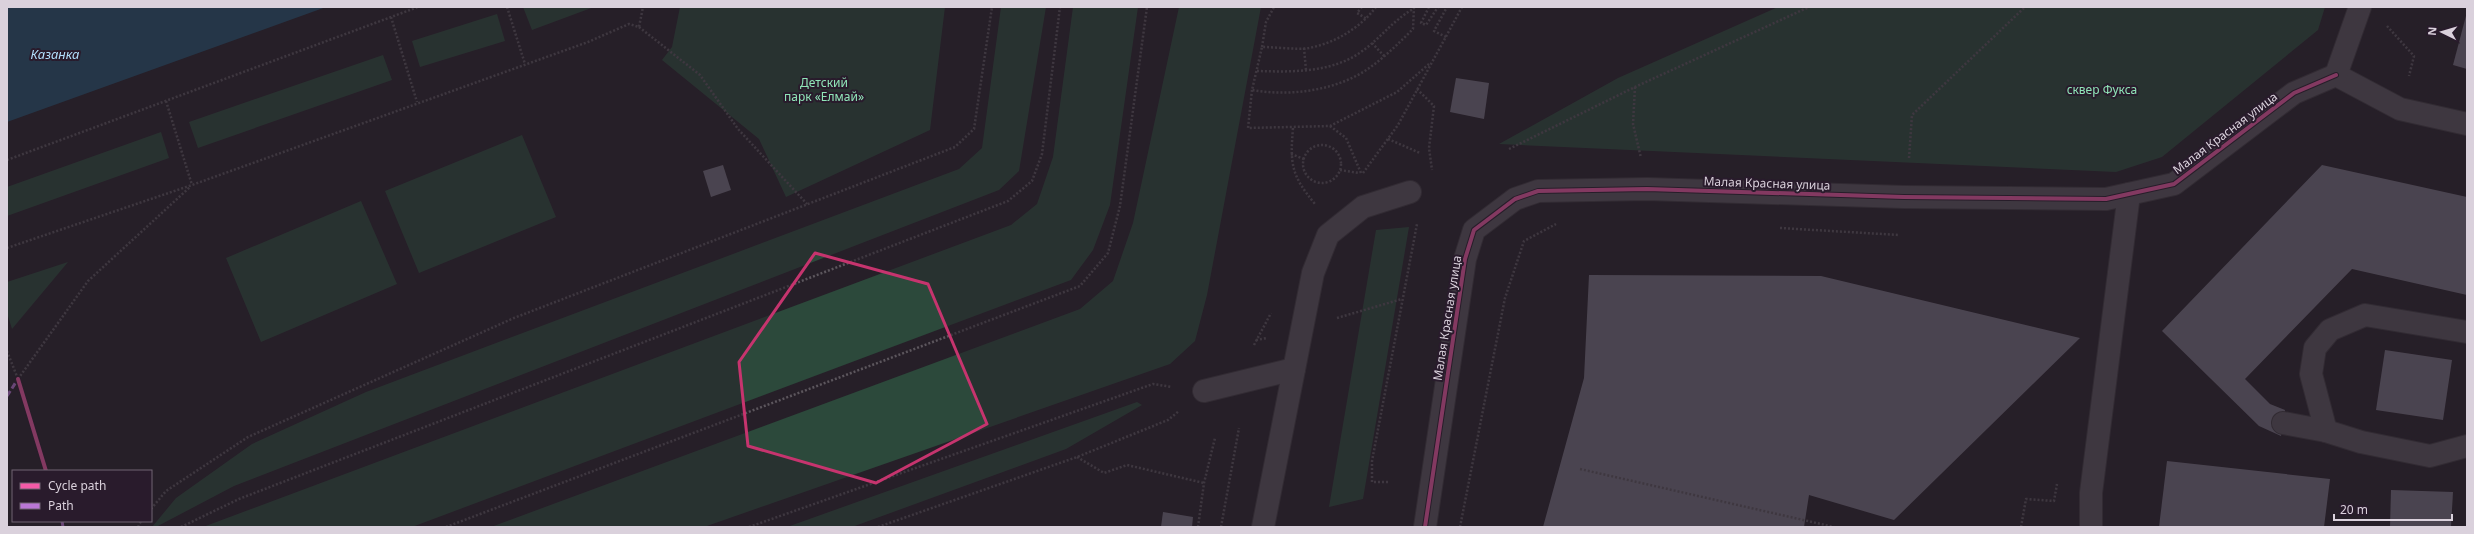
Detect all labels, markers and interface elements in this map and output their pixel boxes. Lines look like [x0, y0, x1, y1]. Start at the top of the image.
north arrow [2422, 12, 2462, 52]
text: N [2424, 26, 2439, 36]
water label: Казанка [31, 45, 80, 63]
park label: Детский парк «Елмай» [784, 74, 864, 105]
park label: cквер Фукса [2067, 81, 2137, 98]
street label: Малая Красная улица [2169, 88, 2281, 178]
street label: Малая Красная улица [1703, 172, 1831, 194]
street label: Малая Красная улица [1429, 254, 1465, 382]
legend [12, 470, 152, 522]
text: Cycle path [48, 477, 106, 494]
scale bar [2334, 496, 2452, 522]
text: Path [48, 497, 74, 514]
text: 20 m [2340, 501, 2368, 518]

